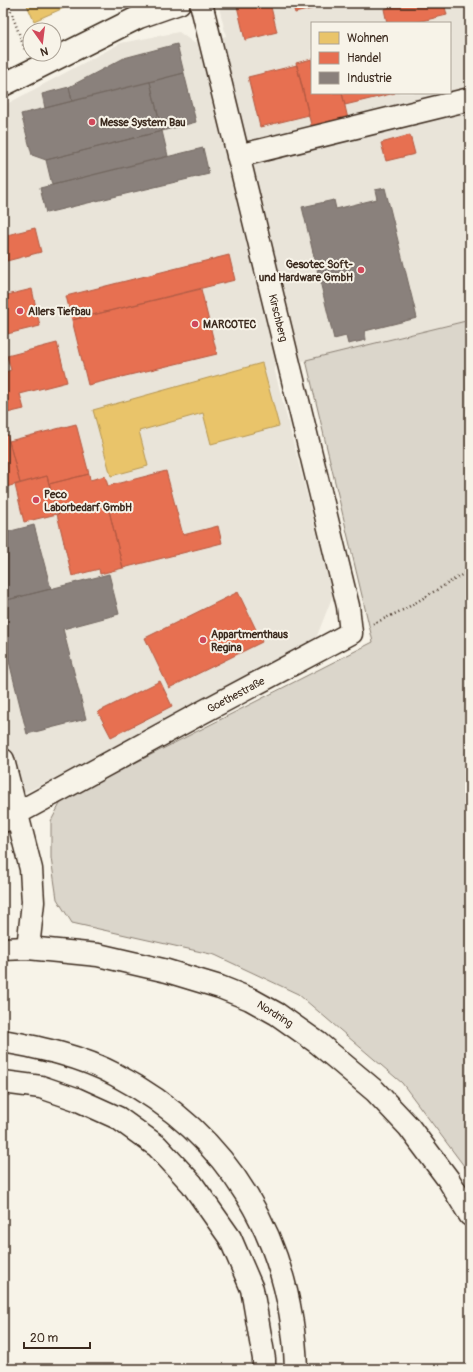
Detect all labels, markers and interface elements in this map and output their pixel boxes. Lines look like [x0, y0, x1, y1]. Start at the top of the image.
north arrow [22, 22, 62, 62]
legend [311, 22, 451, 94]
text: Wohnen [347, 31, 389, 46]
text: N [39, 44, 49, 59]
text: Handel [347, 51, 382, 66]
text: Industrie [347, 71, 392, 86]
place label: Messe System Bau [100, 116, 186, 129]
marker: Messe System Bau [87, 117, 97, 127]
place label: Gesotec Soft- und Hardware GmbH [259, 258, 353, 284]
marker: Gesotec Soft- und Hardware GmbH [356, 265, 366, 275]
street label: Kirschberg [266, 293, 290, 344]
place label: Allers Tiefbau [28, 305, 91, 318]
marker: Allers Tiefbau [15, 306, 25, 316]
place label: MARCOTEC [203, 318, 257, 331]
marker: MARCOTEC [190, 319, 200, 329]
place label: Peco Laborbedarf GmbH [44, 488, 132, 514]
marker: Peco Laborbedarf GmbH [31, 495, 41, 505]
place label: Appartmenthaus Regina [211, 628, 288, 654]
marker: Appartmenthaus Regina [198, 635, 208, 645]
street label: Goethestraße [205, 674, 268, 716]
street label: Nordring [255, 998, 296, 1030]
scale bar [24, 1324, 90, 1350]
text: 20 m [30, 1331, 59, 1346]

